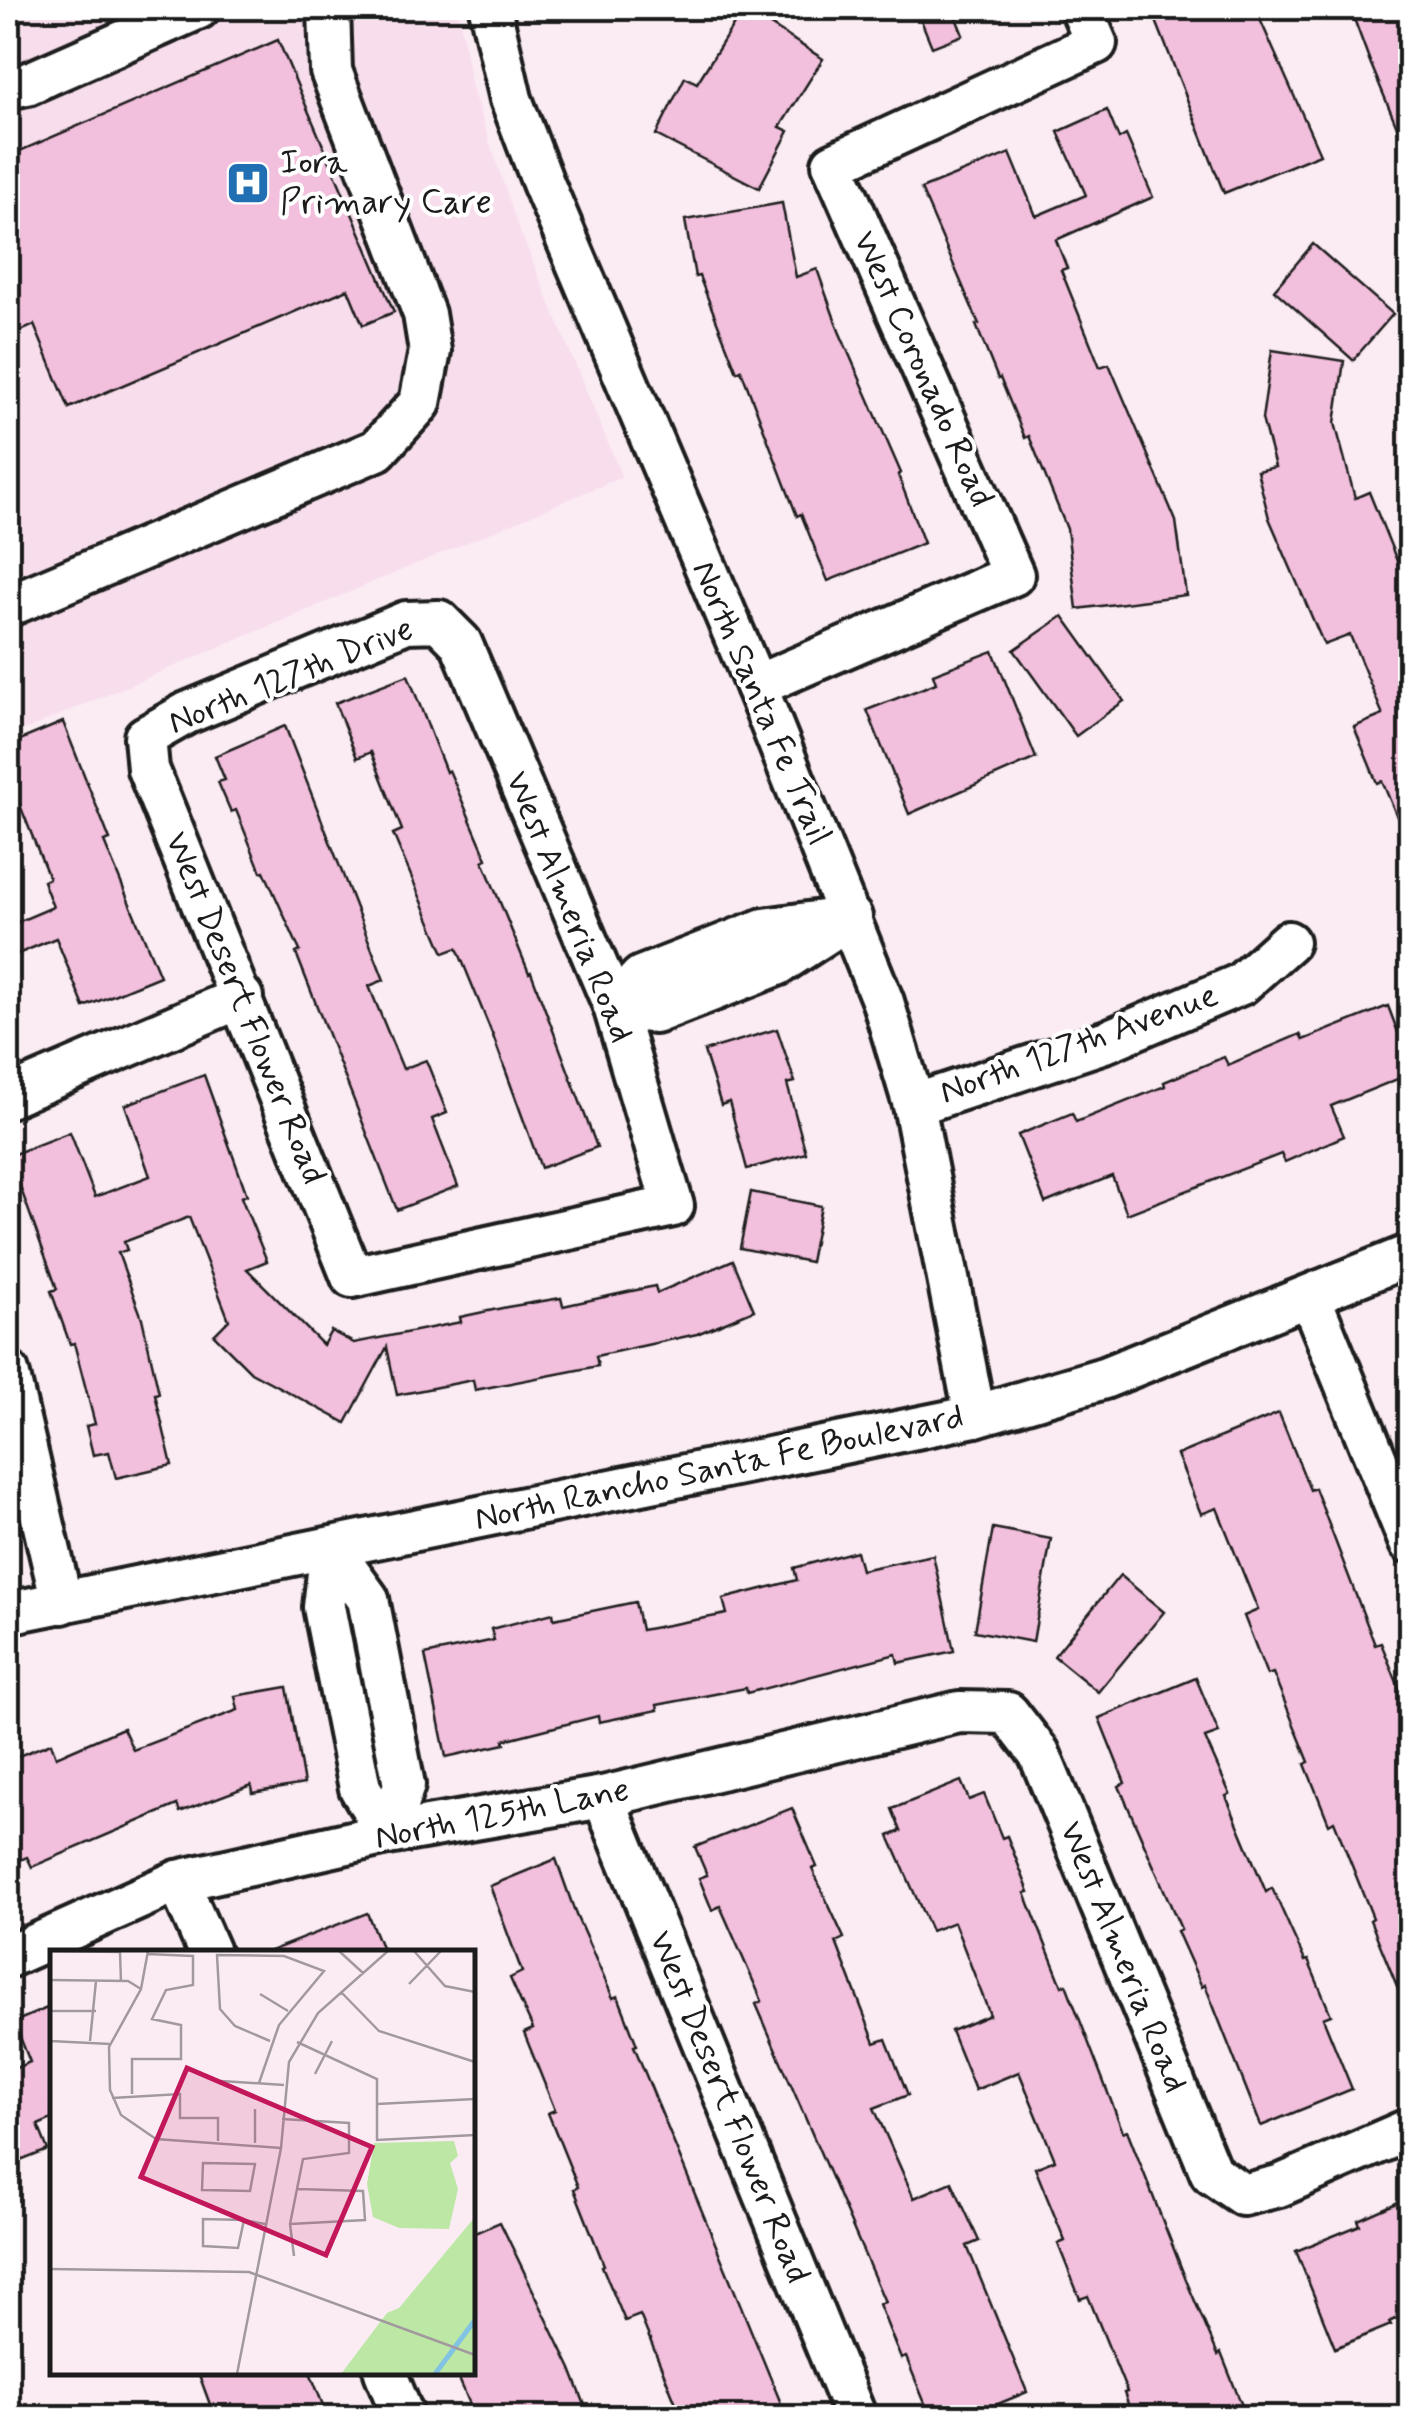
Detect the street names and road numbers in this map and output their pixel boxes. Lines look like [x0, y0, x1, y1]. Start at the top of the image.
street label: West Coronado Road [841, 224, 1005, 514]
street label: North Santa Fe Trail [680, 554, 842, 852]
street label: North 127th Drive [162, 606, 420, 746]
street label: West Almeria Road [494, 765, 644, 1049]
street label: West Desert Flower Road [153, 825, 337, 1191]
street label: North 127th Avenue [934, 972, 1224, 1116]
street label: North Rancho Santa Fe Boulevard [470, 1394, 968, 1542]
street label: North 125th Lane [371, 1767, 633, 1861]
street label: West Almeria Road [1048, 1815, 1198, 2099]
street label: West Desert Flower Road [637, 1924, 821, 2290]

